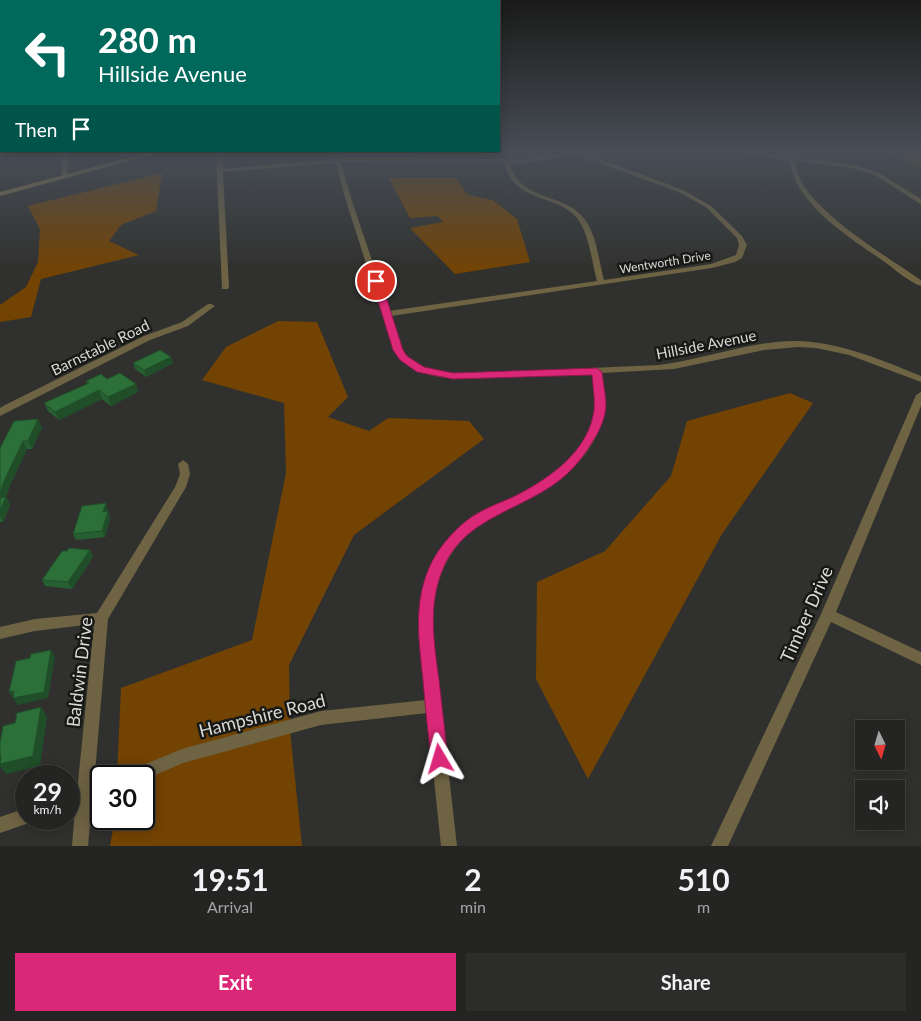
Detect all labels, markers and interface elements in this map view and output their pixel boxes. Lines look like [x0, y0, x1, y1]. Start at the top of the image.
text: 280 m [98, 18, 197, 60]
icon: left [15, 20, 80, 85]
text: Hillside Avenue [98, 60, 247, 87]
icon: arrive [67, 115, 95, 143]
text: Then [15, 118, 57, 141]
street label: Wentworth Drive [618, 247, 712, 277]
pin [355, 260, 397, 302]
icon: arrive [362, 267, 390, 295]
street label: Barnstable Road [48, 315, 152, 379]
street label: Hillside Avenue [654, 325, 758, 363]
street label: Timber Drive [775, 562, 837, 666]
street label: Baldwin Drive [61, 616, 97, 728]
street label: Hampshire Road [196, 689, 328, 741]
north arrow [855, 720, 905, 770]
map controls [855, 720, 905, 830]
position arrow [413, 732, 465, 784]
speed limit sign: 30 [90, 765, 155, 830]
text: 29 [33, 776, 62, 806]
button: sound [855, 780, 905, 830]
text: km/h [33, 802, 62, 817]
text: 19:51 [191, 861, 269, 897]
text: 2 [464, 861, 482, 897]
text: 510 [677, 861, 730, 897]
text: Arrival [207, 897, 253, 916]
text: min [460, 897, 486, 916]
text: m [697, 897, 710, 916]
button: Exit [15, 953, 456, 1011]
button: Share [466, 953, 906, 1011]

